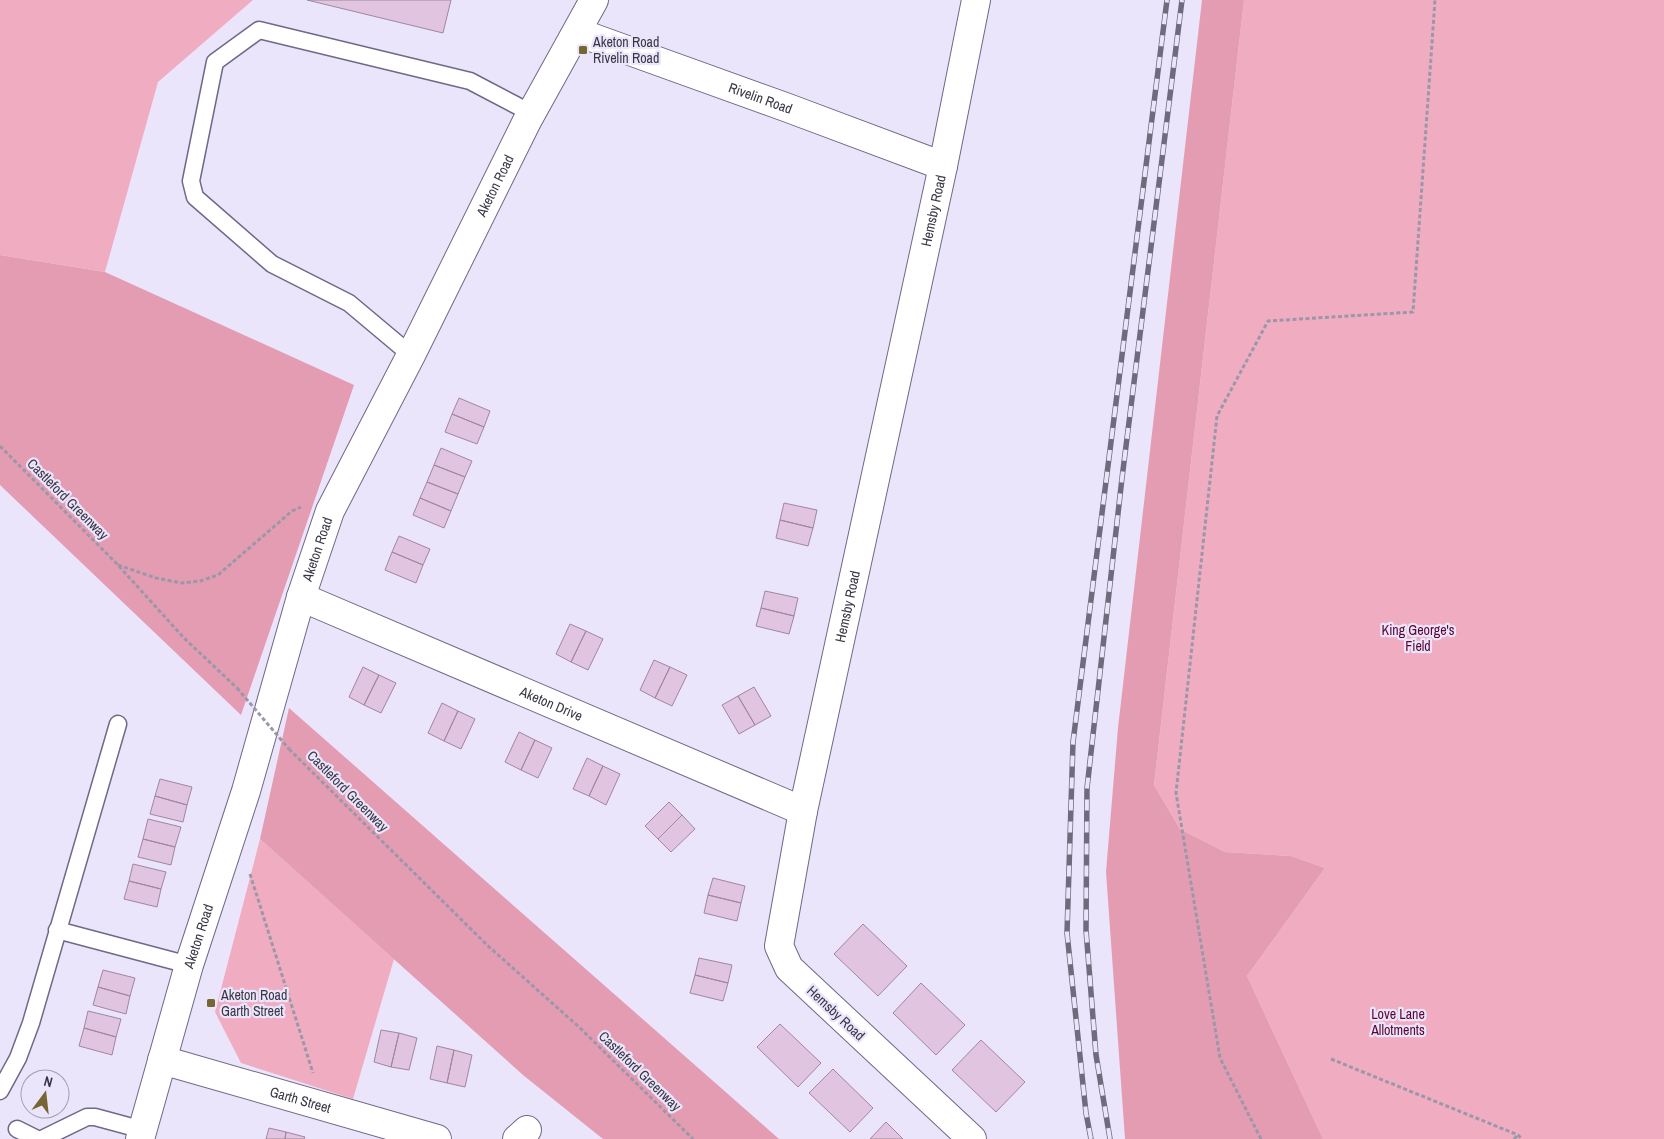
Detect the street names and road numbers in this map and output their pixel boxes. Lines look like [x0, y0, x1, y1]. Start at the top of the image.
street label: Rivelin Road [726, 78, 795, 118]
street label: Aketon Road [472, 152, 518, 220]
street label: Hemsby Road [917, 173, 950, 248]
street label: Castleford Greenway [24, 455, 113, 544]
street label: Aketon Road [298, 515, 336, 584]
street label: Hemsby Road [831, 569, 864, 644]
street label: Aketon Drive [516, 682, 585, 725]
street label: Castleford Greenway [304, 747, 393, 836]
street label: Aketon Road [179, 902, 217, 972]
street label: Hemsby Road [803, 982, 869, 1044]
street label: Castleford Greenway [595, 1027, 685, 1115]
street label: Garth Street [268, 1082, 333, 1117]

